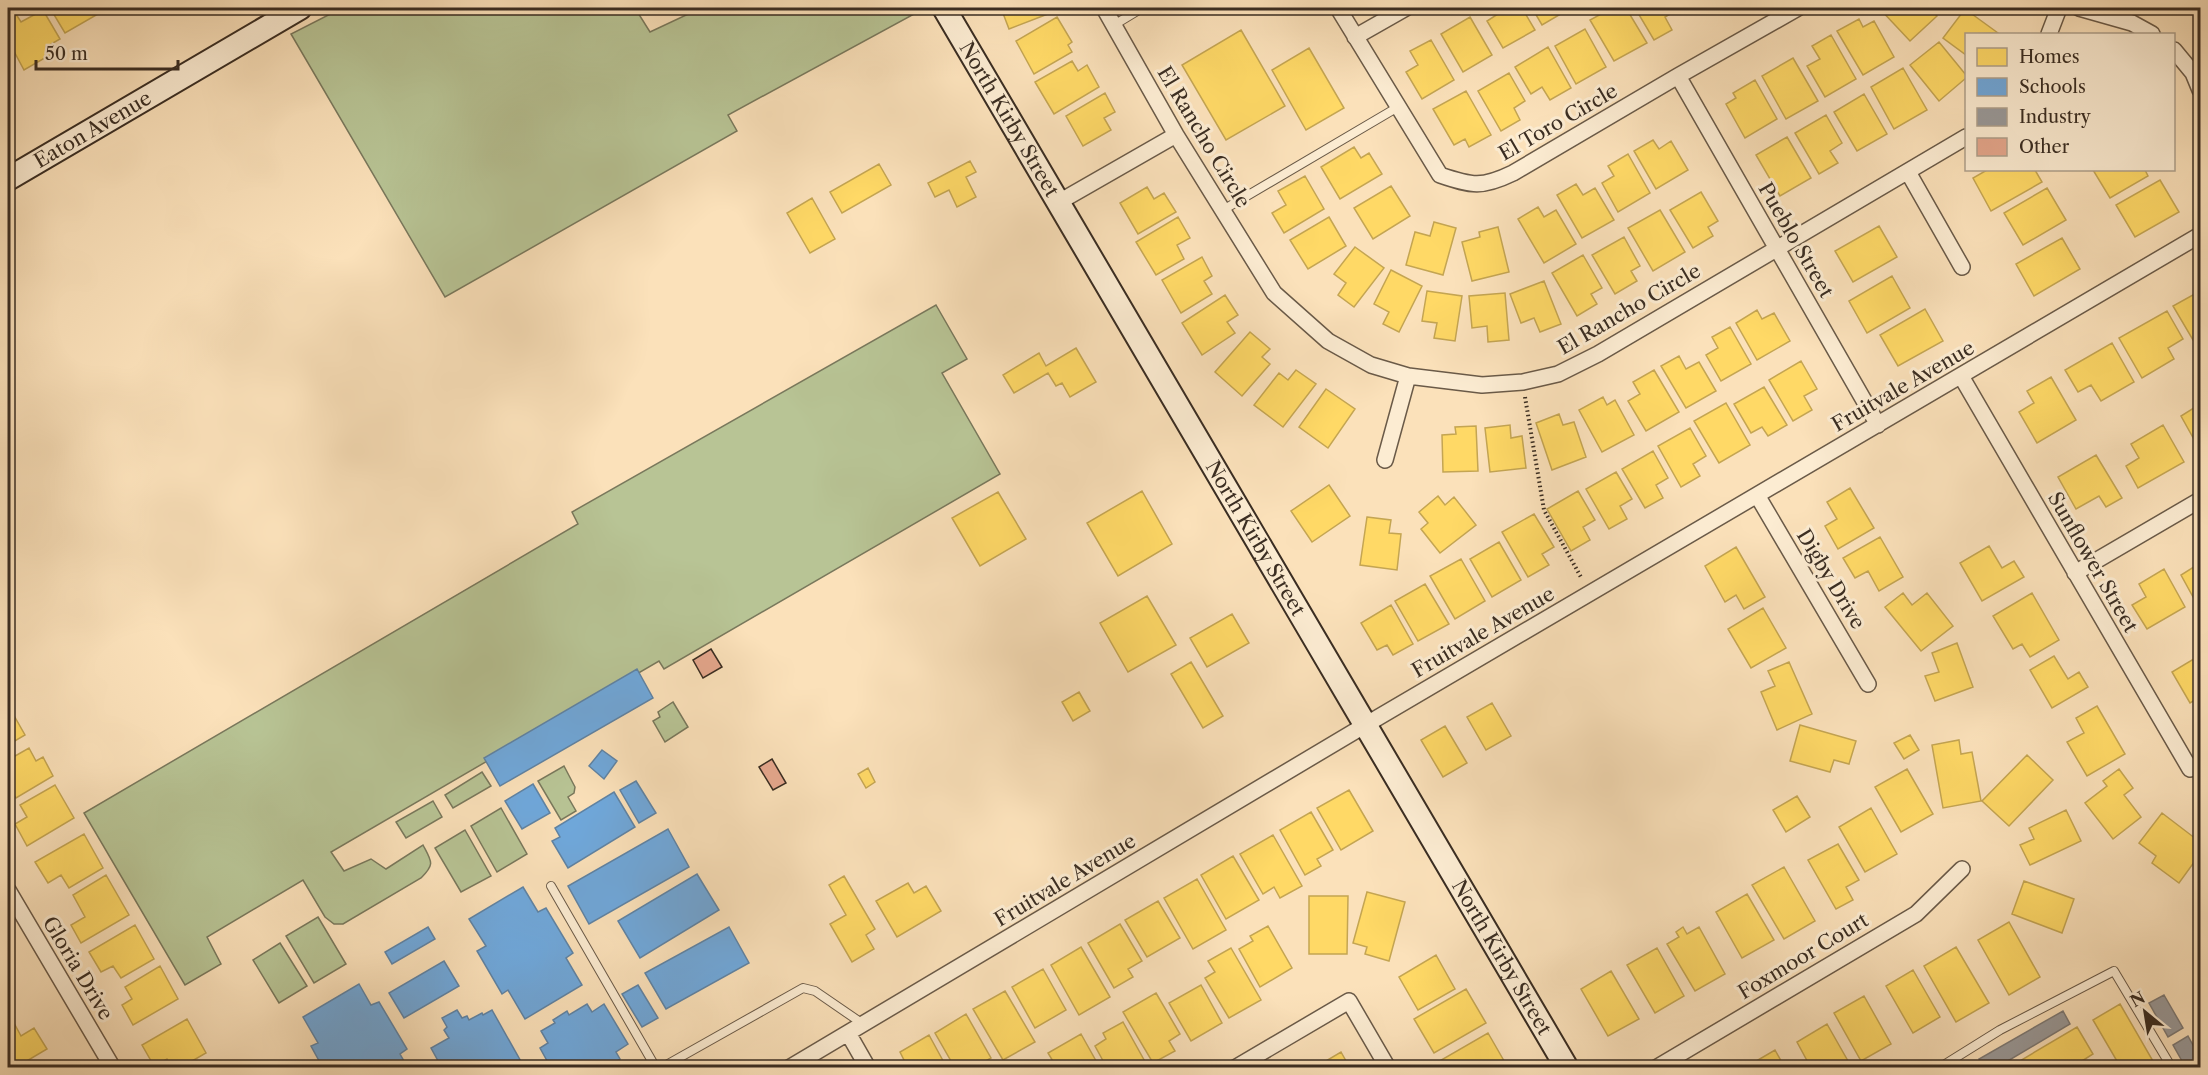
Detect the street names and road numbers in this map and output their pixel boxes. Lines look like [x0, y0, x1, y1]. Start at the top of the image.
street label: North Kirby Street [954, 37, 1064, 201]
street label: El Rancho Circle [1152, 62, 1256, 212]
street label: El Toro Circle [1494, 78, 1622, 166]
street label: Eaton Avenue [30, 86, 156, 173]
street label: Pueblo Street [1753, 178, 1839, 302]
street label: El Rancho Circle [1553, 258, 1705, 360]
street label: Fruitvale Avenue [1828, 336, 1978, 436]
street label: North Kirby Street [1201, 456, 1311, 620]
street label: Sunflower Street [2043, 487, 2143, 637]
street label: Digby Drive [1792, 525, 1870, 633]
street label: Fruitvale Avenue [1408, 582, 1558, 682]
street label: Fruitvale Avenue [990, 828, 1140, 932]
street label: North Kirby Street [1447, 875, 1557, 1039]
street label: Foxmoor Court [1734, 908, 1872, 1004]
street label: Gloria Drive [38, 912, 118, 1024]

